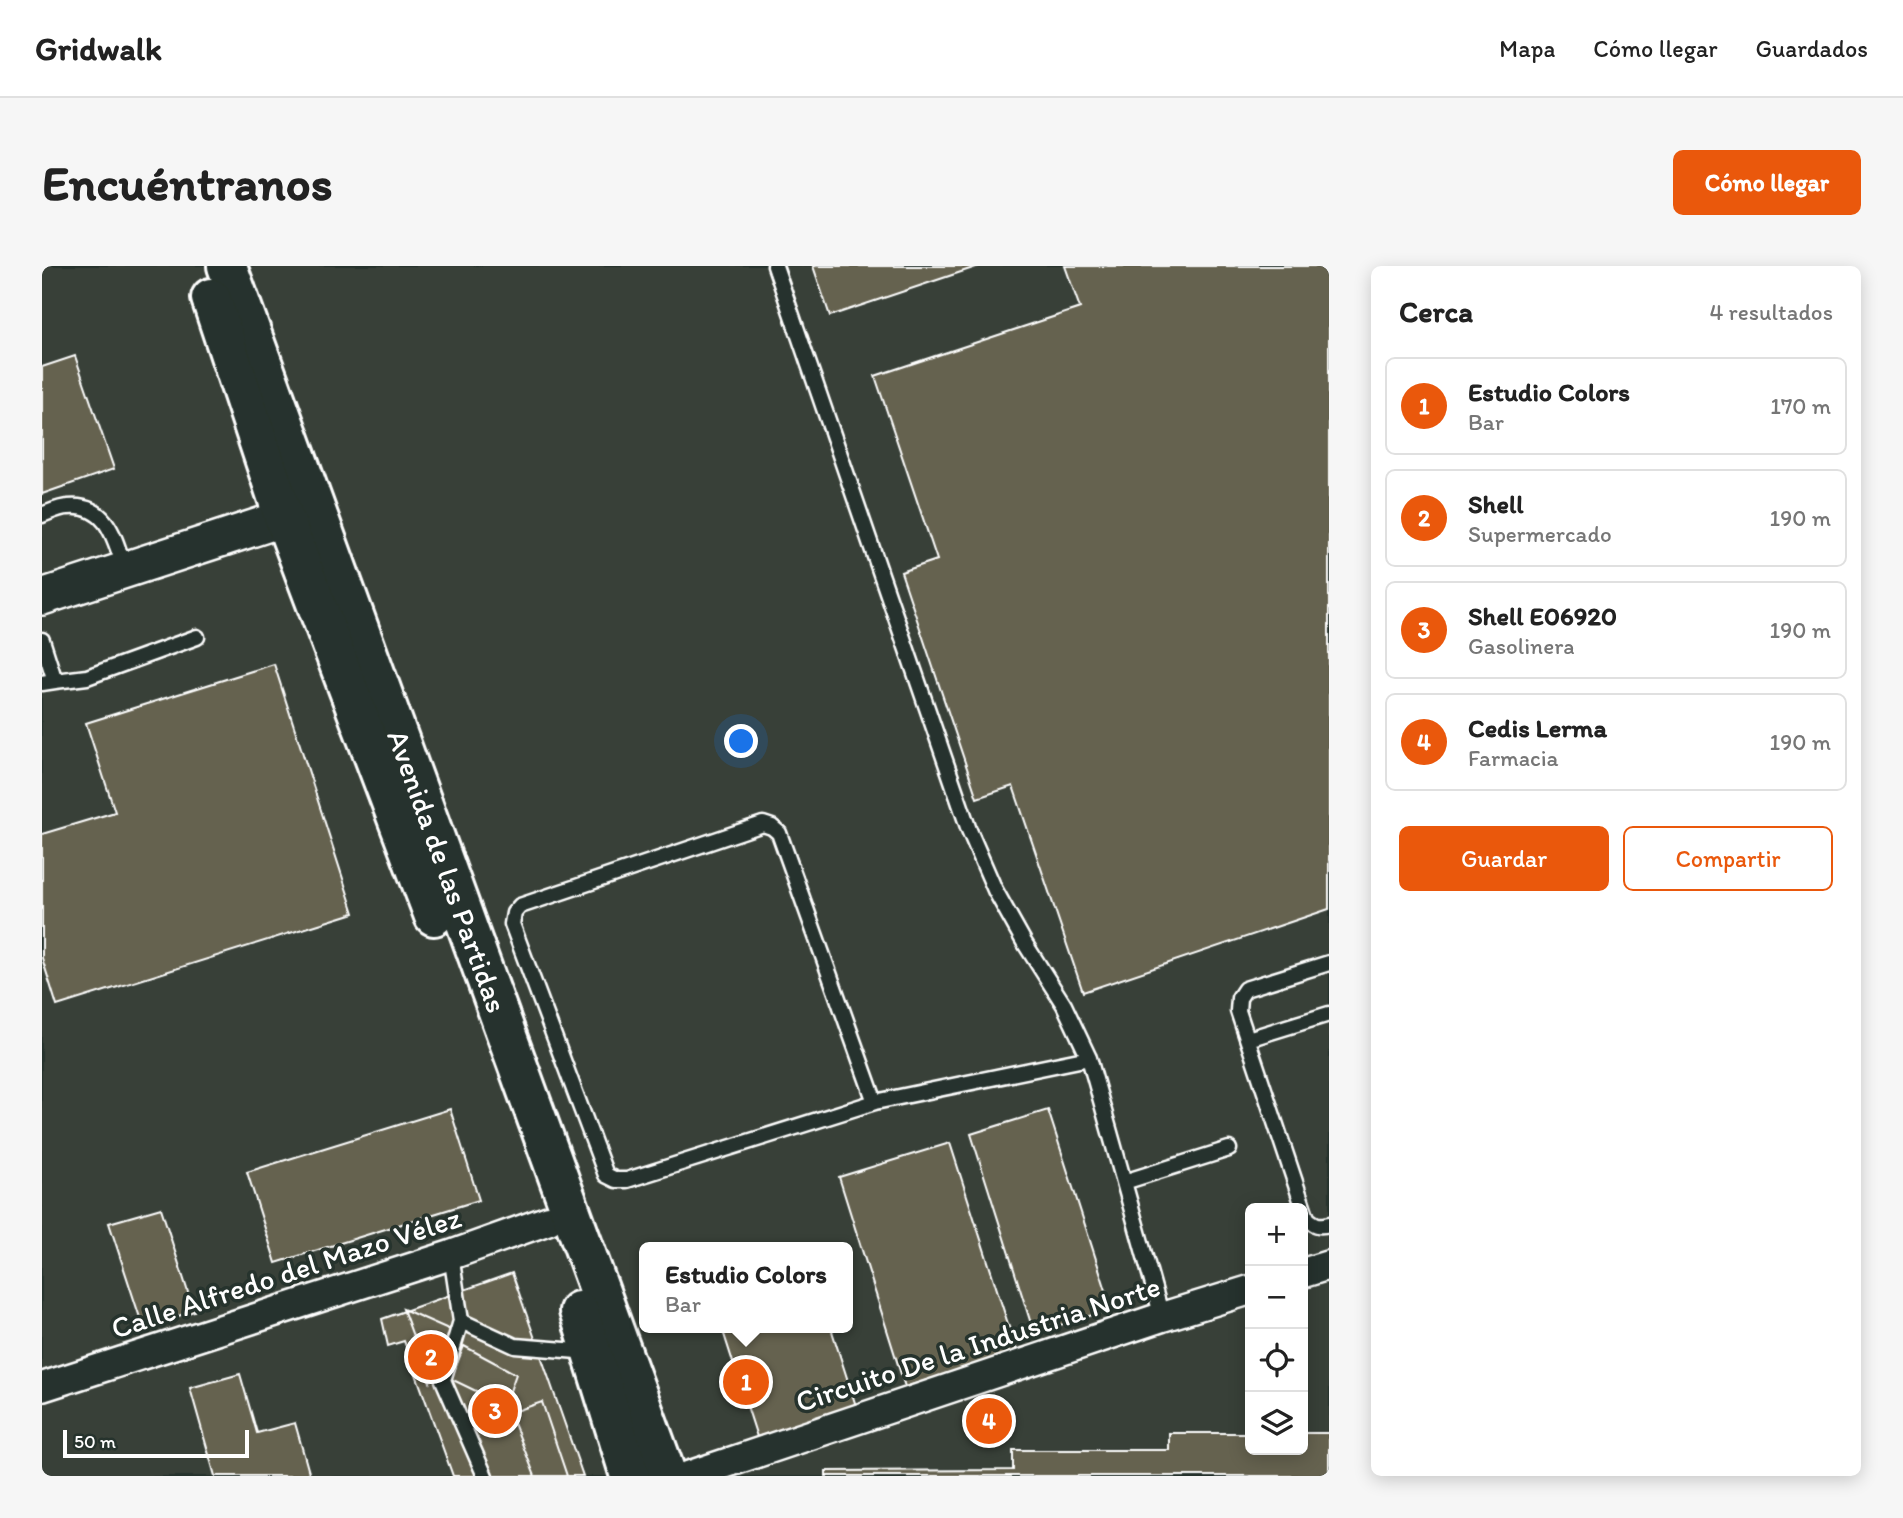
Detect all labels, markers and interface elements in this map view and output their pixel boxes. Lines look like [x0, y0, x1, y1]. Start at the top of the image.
text: Gridwalk [35, 29, 162, 68]
text: Mapa [1499, 34, 1555, 63]
text: Cómo llegar [1593, 34, 1718, 63]
text: Guardados [1756, 34, 1868, 63]
button: Cómo llegar [1673, 150, 1861, 215]
text: Encuéntranos [42, 153, 333, 212]
text: Cerca [1399, 293, 1473, 330]
text: 4 resultados [1710, 298, 1833, 326]
text: Estudio Colors [1468, 376, 1630, 408]
text: 1 [1419, 392, 1429, 420]
text: 170 m [1770, 392, 1831, 420]
text: Bar [1468, 408, 1504, 436]
text: Shell [1468, 488, 1524, 520]
text: 2 [1418, 504, 1430, 532]
text: 190 m [1770, 504, 1831, 532]
text: Supermercado [1468, 520, 1612, 548]
text: Shell E06920 [1468, 600, 1617, 632]
text: 3 [1418, 616, 1430, 644]
text: 190 m [1770, 616, 1831, 644]
text: Gasolinera [1468, 632, 1575, 660]
text: Cedis Lerma [1468, 712, 1607, 744]
your location [724, 724, 758, 758]
street label: Avenida de las Partidas [379, 725, 516, 1018]
text: 4 [1417, 728, 1431, 756]
text: 190 m [1770, 728, 1831, 756]
text: Farmacia [1468, 744, 1559, 772]
button: Guardar [1399, 826, 1609, 891]
button: Compartir [1623, 826, 1833, 891]
street label: Calle Alfredo del Mazo Vélez [106, 1198, 466, 1347]
map controls [1245, 1203, 1308, 1455]
button: + [1245, 1203, 1308, 1266]
popup [639, 1242, 853, 1333]
text: Estudio Colors [665, 1258, 827, 1290]
button: − [1245, 1266, 1308, 1329]
street label: Circuito De la Industria Norte [791, 1267, 1165, 1420]
text: Bar [665, 1290, 701, 1318]
button: locate [1245, 1329, 1308, 1392]
pin: 2 [408, 1331, 454, 1383]
pin: 1 [723, 1356, 769, 1408]
pin: 3 [472, 1385, 518, 1437]
button: layers [1245, 1392, 1308, 1455]
pin: 4 [966, 1395, 1012, 1447]
scale bar [63, 1427, 248, 1459]
text: 50 m [74, 1430, 116, 1453]

